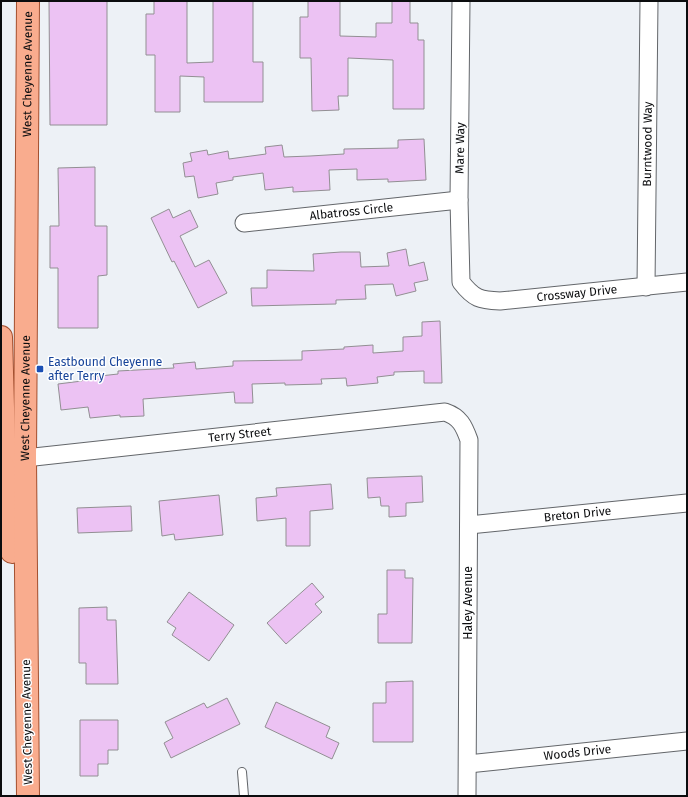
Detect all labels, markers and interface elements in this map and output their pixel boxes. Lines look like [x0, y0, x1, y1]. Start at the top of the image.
street label: West Cheyenne Avenue [20, 11, 35, 137]
street label: Burntwood Way [640, 101, 655, 187]
street label: Mare Way [453, 122, 467, 174]
street label: Albatross Circle [309, 200, 394, 223]
street label: Crossway Drive [536, 282, 618, 304]
street label: West Cheyenne Avenue [18, 335, 33, 461]
place label: Eastbound Cheyenne after Terry [48, 355, 162, 383]
marker: Eastbound Cheyenne after Terry [35, 364, 45, 374]
street label: Terry Street [208, 424, 272, 445]
street label: Breton Drive [543, 504, 612, 524]
street label: Haley Avenue [461, 566, 475, 640]
street label: West Cheyenne Avenue [19, 659, 35, 785]
street label: Woods Drive [543, 742, 612, 763]

